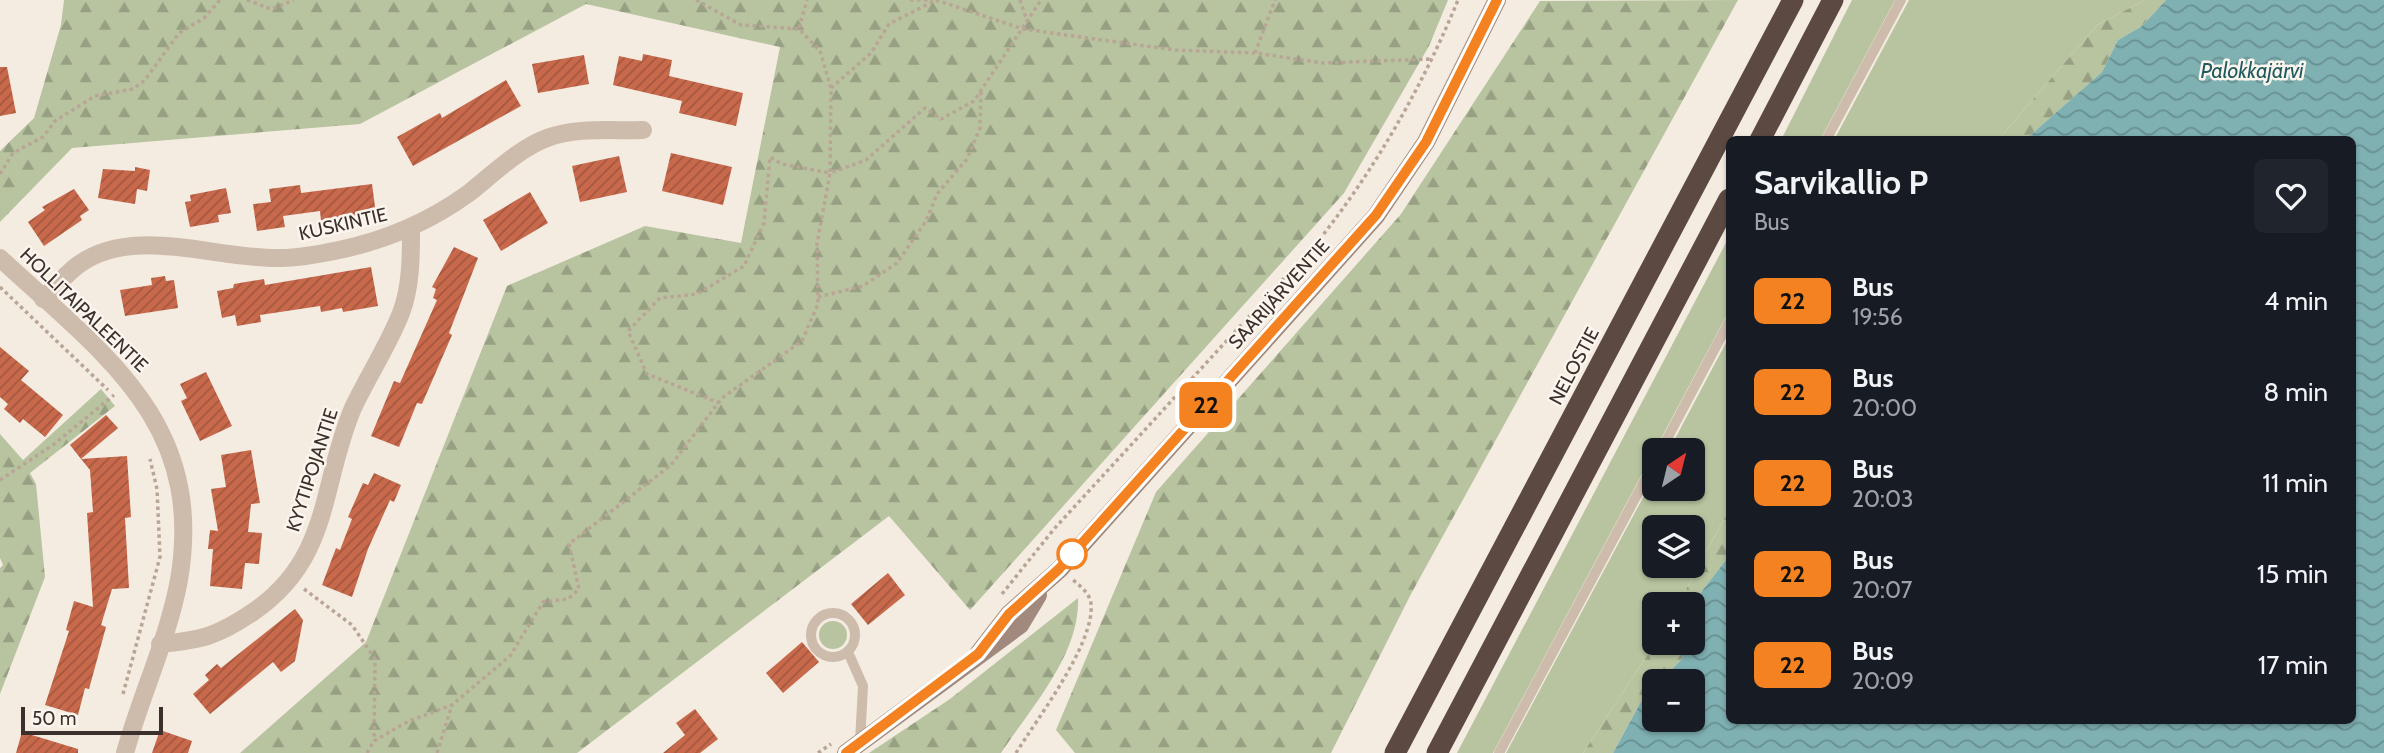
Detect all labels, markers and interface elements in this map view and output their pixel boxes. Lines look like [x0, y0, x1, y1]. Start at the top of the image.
water label: Palokkajärvi [2200, 58, 2304, 84]
button: heart [2254, 159, 2328, 233]
text: Sarvikallio P [1754, 162, 1928, 202]
street label: KUSKINTIE [297, 203, 389, 245]
text: Bus [1754, 208, 1789, 236]
street label: SAARIJÄRVENTIE [1224, 234, 1334, 354]
street label: HOLLITAIPALEENTIE [15, 243, 153, 377]
text: Bus [1852, 271, 1893, 303]
text: 4 min [2264, 285, 2328, 317]
text: 22 [1780, 286, 1805, 315]
text: 19:56 [1852, 303, 1903, 331]
street label: NELOSTIE [1544, 323, 1604, 409]
text: Bus [1852, 362, 1893, 394]
text: 8 min [2264, 376, 2328, 408]
text: 22 [1780, 377, 1805, 406]
line badge: 22 [1174, 382, 1238, 428]
text: 22 [1193, 390, 1219, 419]
text: 20:00 [1852, 394, 1917, 422]
street label: KYYTIPOJANTIE [281, 405, 343, 535]
north arrow [1642, 438, 1704, 500]
map controls [1642, 438, 1705, 732]
text: Bus [1852, 453, 1893, 485]
text: 11 min [2262, 467, 2328, 499]
text: 22 [1780, 468, 1805, 497]
text: 20:03 [1852, 485, 1913, 513]
button: layers [1642, 515, 1705, 578]
unlabelled marker [1057, 539, 1087, 569]
text: Bus [1852, 544, 1893, 576]
text: 15 min [2257, 558, 2328, 590]
text: 22 [1780, 559, 1805, 588]
text: 20:07 [1852, 576, 1912, 604]
button: + [1642, 592, 1705, 655]
text: Bus [1852, 635, 1893, 667]
text: 17 min [2258, 649, 2328, 681]
text: 22 [1780, 650, 1805, 679]
text: 20:09 [1852, 667, 1914, 695]
button: − [1642, 669, 1705, 732]
scale bar [21, 704, 163, 736]
text: 50 m [32, 707, 76, 730]

